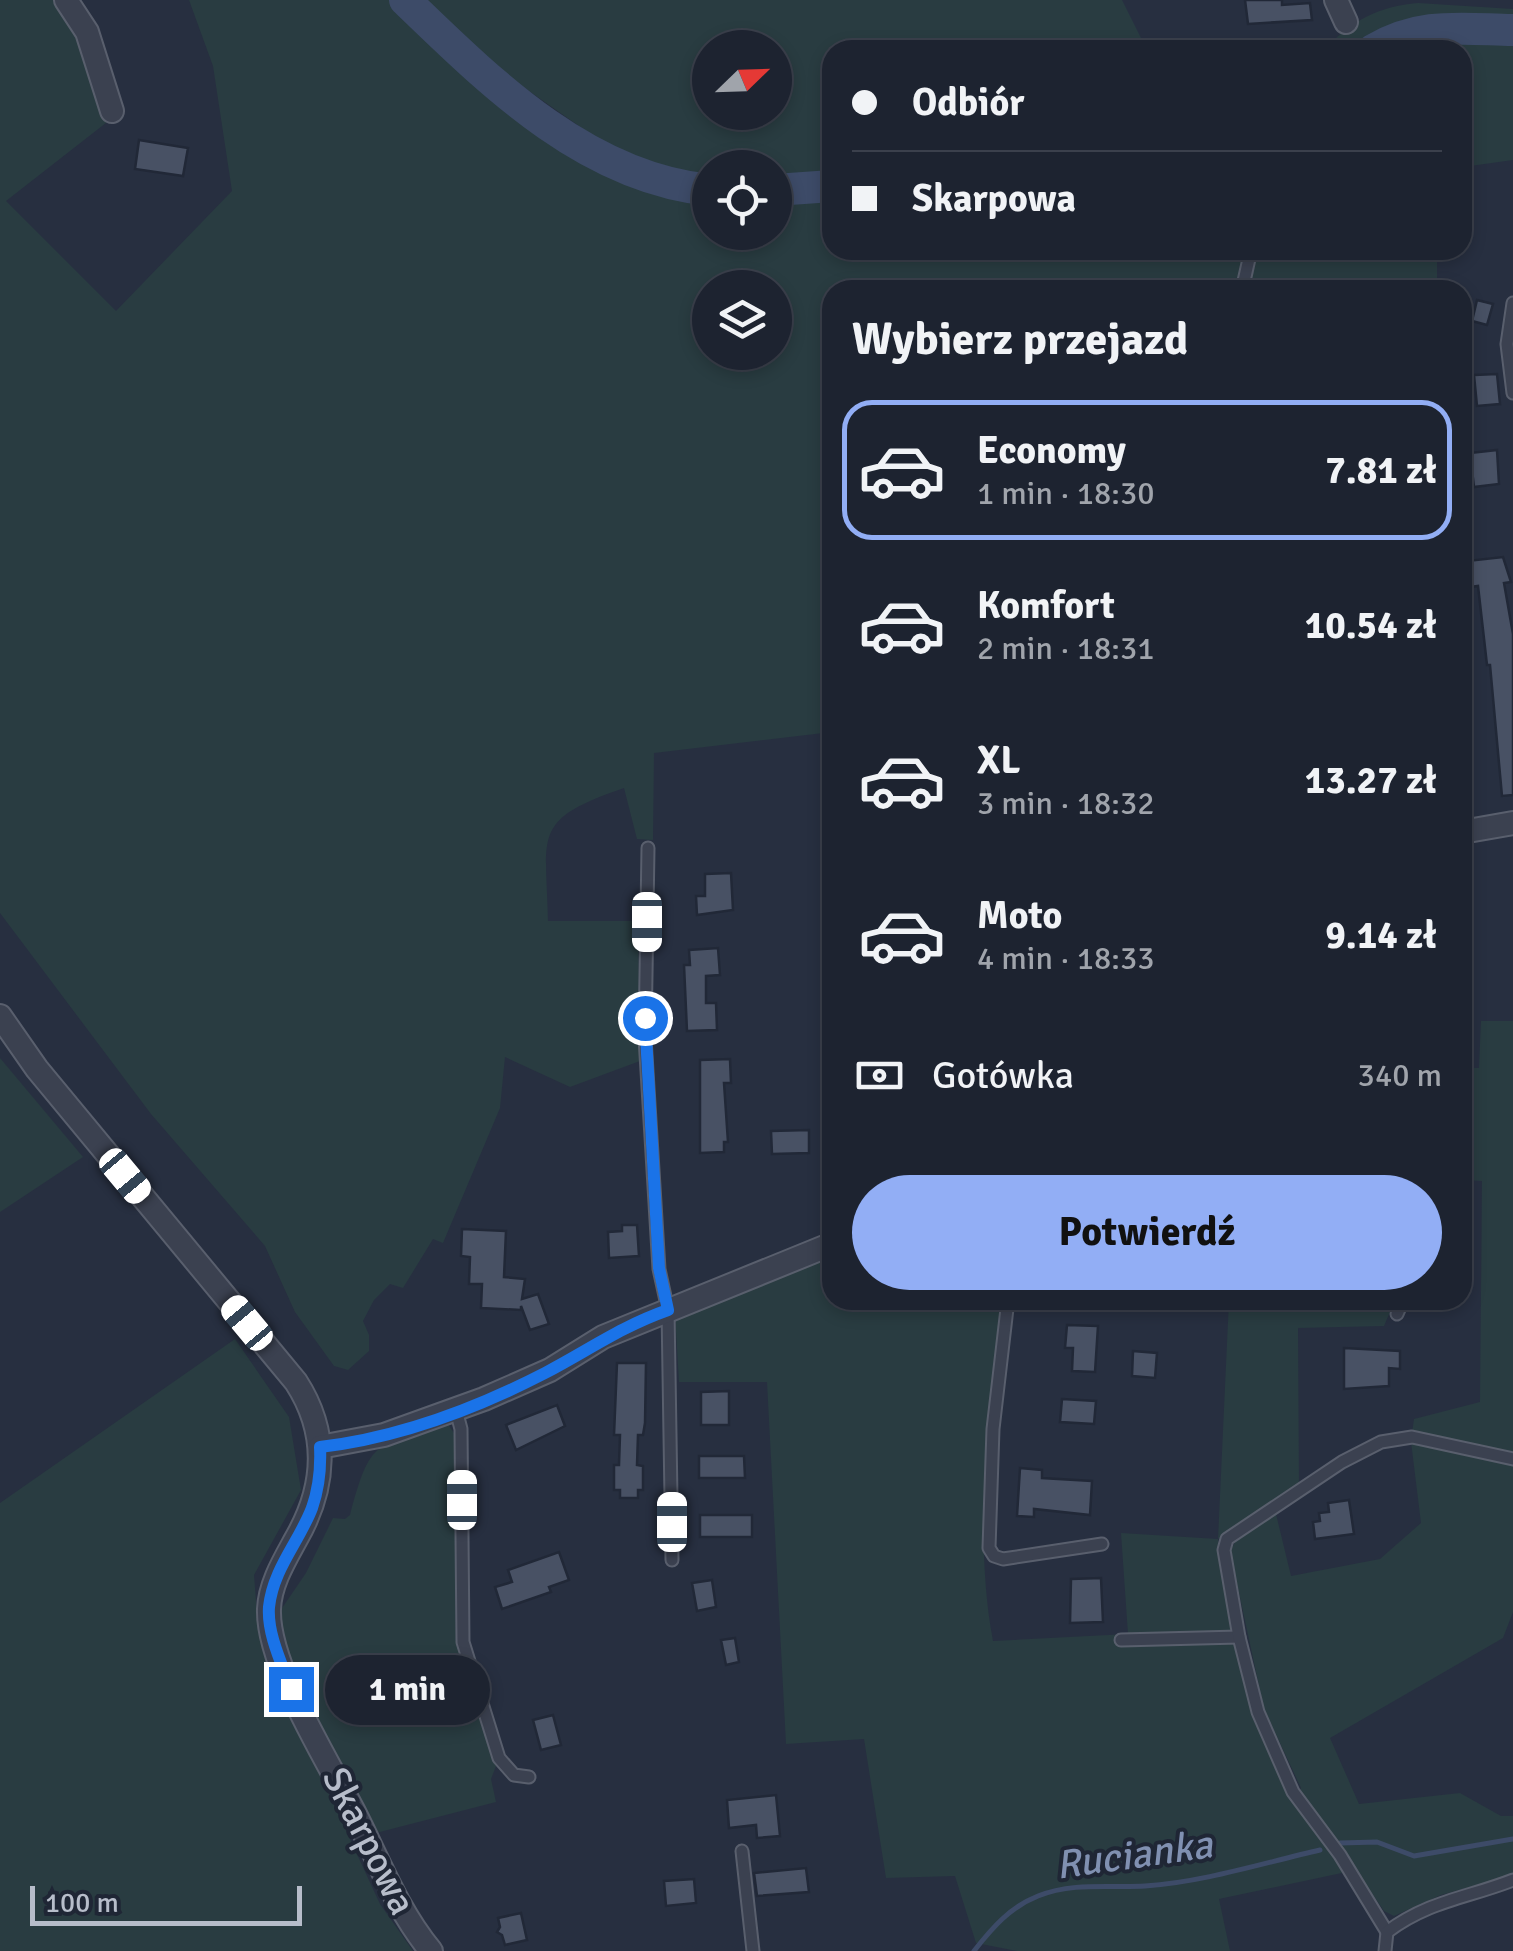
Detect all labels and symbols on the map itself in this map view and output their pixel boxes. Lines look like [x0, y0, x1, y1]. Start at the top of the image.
north arrow [692, 30, 792, 130]
car [632, 892, 662, 952]
route start [623, 996, 668, 1041]
car [94, 1143, 156, 1209]
car [216, 1290, 278, 1356]
car [447, 1470, 477, 1530]
car [657, 1492, 687, 1552]
callout: 1 min [326, 1654, 491, 1724]
route end [269, 1667, 314, 1712]
street label: Skarpowa [312, 1759, 426, 1923]
water label: Rucianka [1053, 1819, 1217, 1891]
scale bar [30, 1881, 302, 1926]

